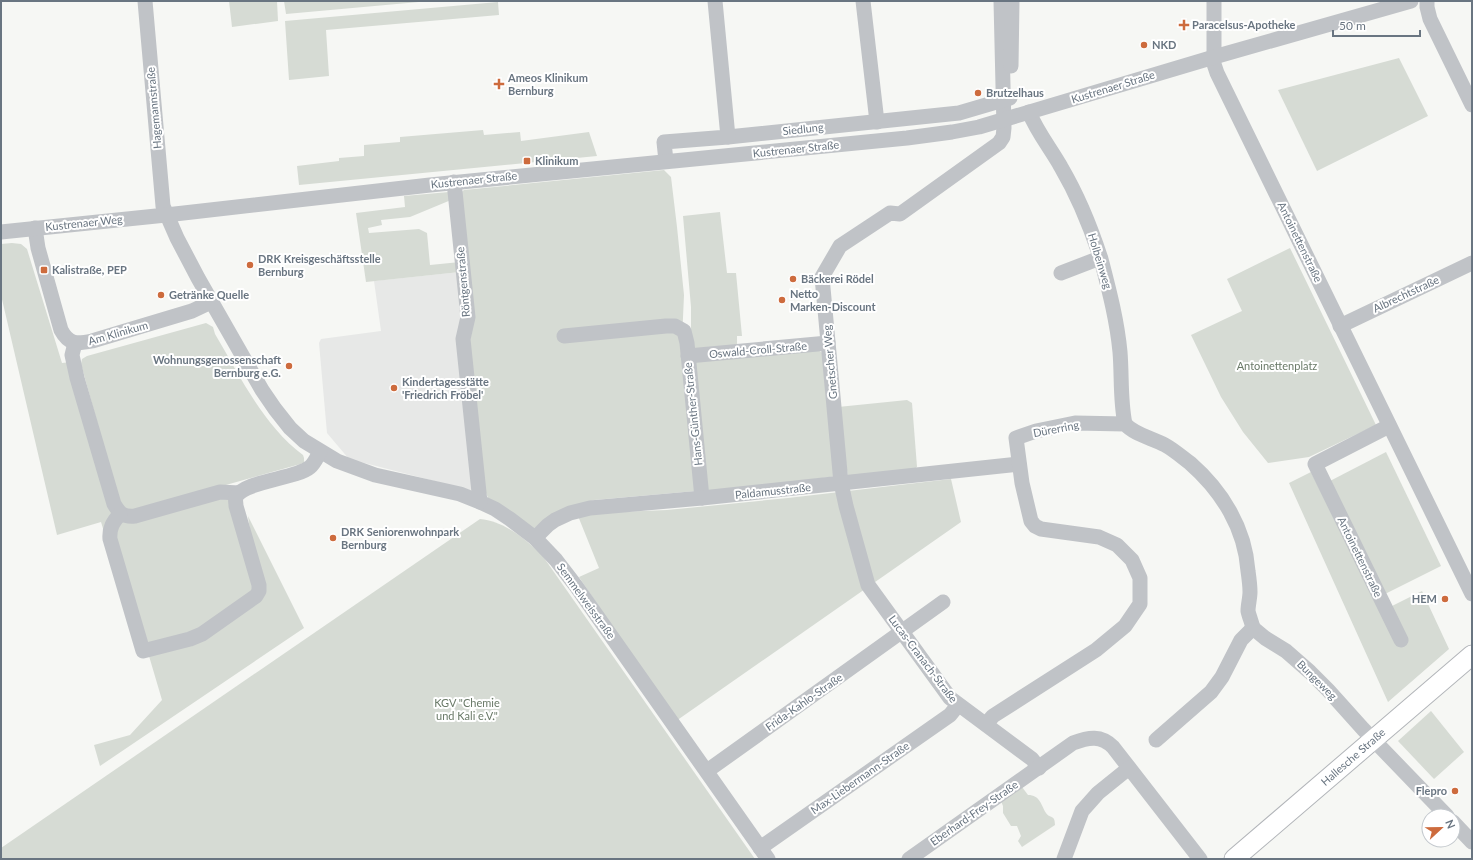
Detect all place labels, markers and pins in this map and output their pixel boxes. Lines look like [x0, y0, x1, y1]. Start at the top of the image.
place label: Paracelsus-Apotheke [1192, 18, 1295, 31]
marker: Paracelsus-Apotheke [1179, 20, 1189, 30]
place label: NKD [1152, 38, 1176, 51]
marker: NKD [1139, 40, 1149, 50]
place label: Ameos Klinikum Bernburg [507, 71, 588, 97]
marker: Ameos Klinikum Bernburg [493, 78, 505, 90]
place label: Brutzelhaus [986, 86, 1044, 99]
marker: Brutzelhaus [973, 88, 983, 98]
place label: Klinikum [535, 154, 578, 167]
marker: Klinikum [522, 156, 532, 166]
place label: DRK Kreisgeschäftsstelle Bernburg [258, 252, 381, 278]
marker: DRK Kreisgeschäftsstelle Bernburg [245, 260, 255, 270]
place label: Kalistraße, PEP [52, 263, 127, 276]
marker: Kalistraße, PEP [39, 265, 49, 275]
place label: Bäckerei Rödel [801, 272, 874, 285]
marker: Bäckerei Rödel [788, 274, 798, 284]
place label: Netto Marken-Discount [790, 287, 876, 313]
place label: Getränke Quelle [169, 288, 249, 301]
marker: Getränke Quelle [156, 290, 166, 300]
marker: Netto Marken-Discount [777, 295, 787, 305]
place label: Wohnungsgenossenschaft Bernburg e.G. [153, 353, 281, 379]
marker: Wohnungsgenossenschaft Bernburg e.G. [284, 361, 294, 371]
place label: Kindertagesstätte 'Friedrich Fröbel' [402, 375, 489, 401]
marker: Kindertagesstätte 'Friedrich Fröbel' [389, 383, 399, 393]
place label: DRK Seniorenwohnpark Bernburg [341, 525, 459, 551]
marker: DRK Seniorenwohnpark Bernburg [328, 533, 338, 543]
place label: HEM [1412, 592, 1437, 605]
marker: HEM [1440, 594, 1450, 604]
place label: Flepro [1416, 784, 1447, 797]
marker: Flepro [1450, 786, 1460, 796]

